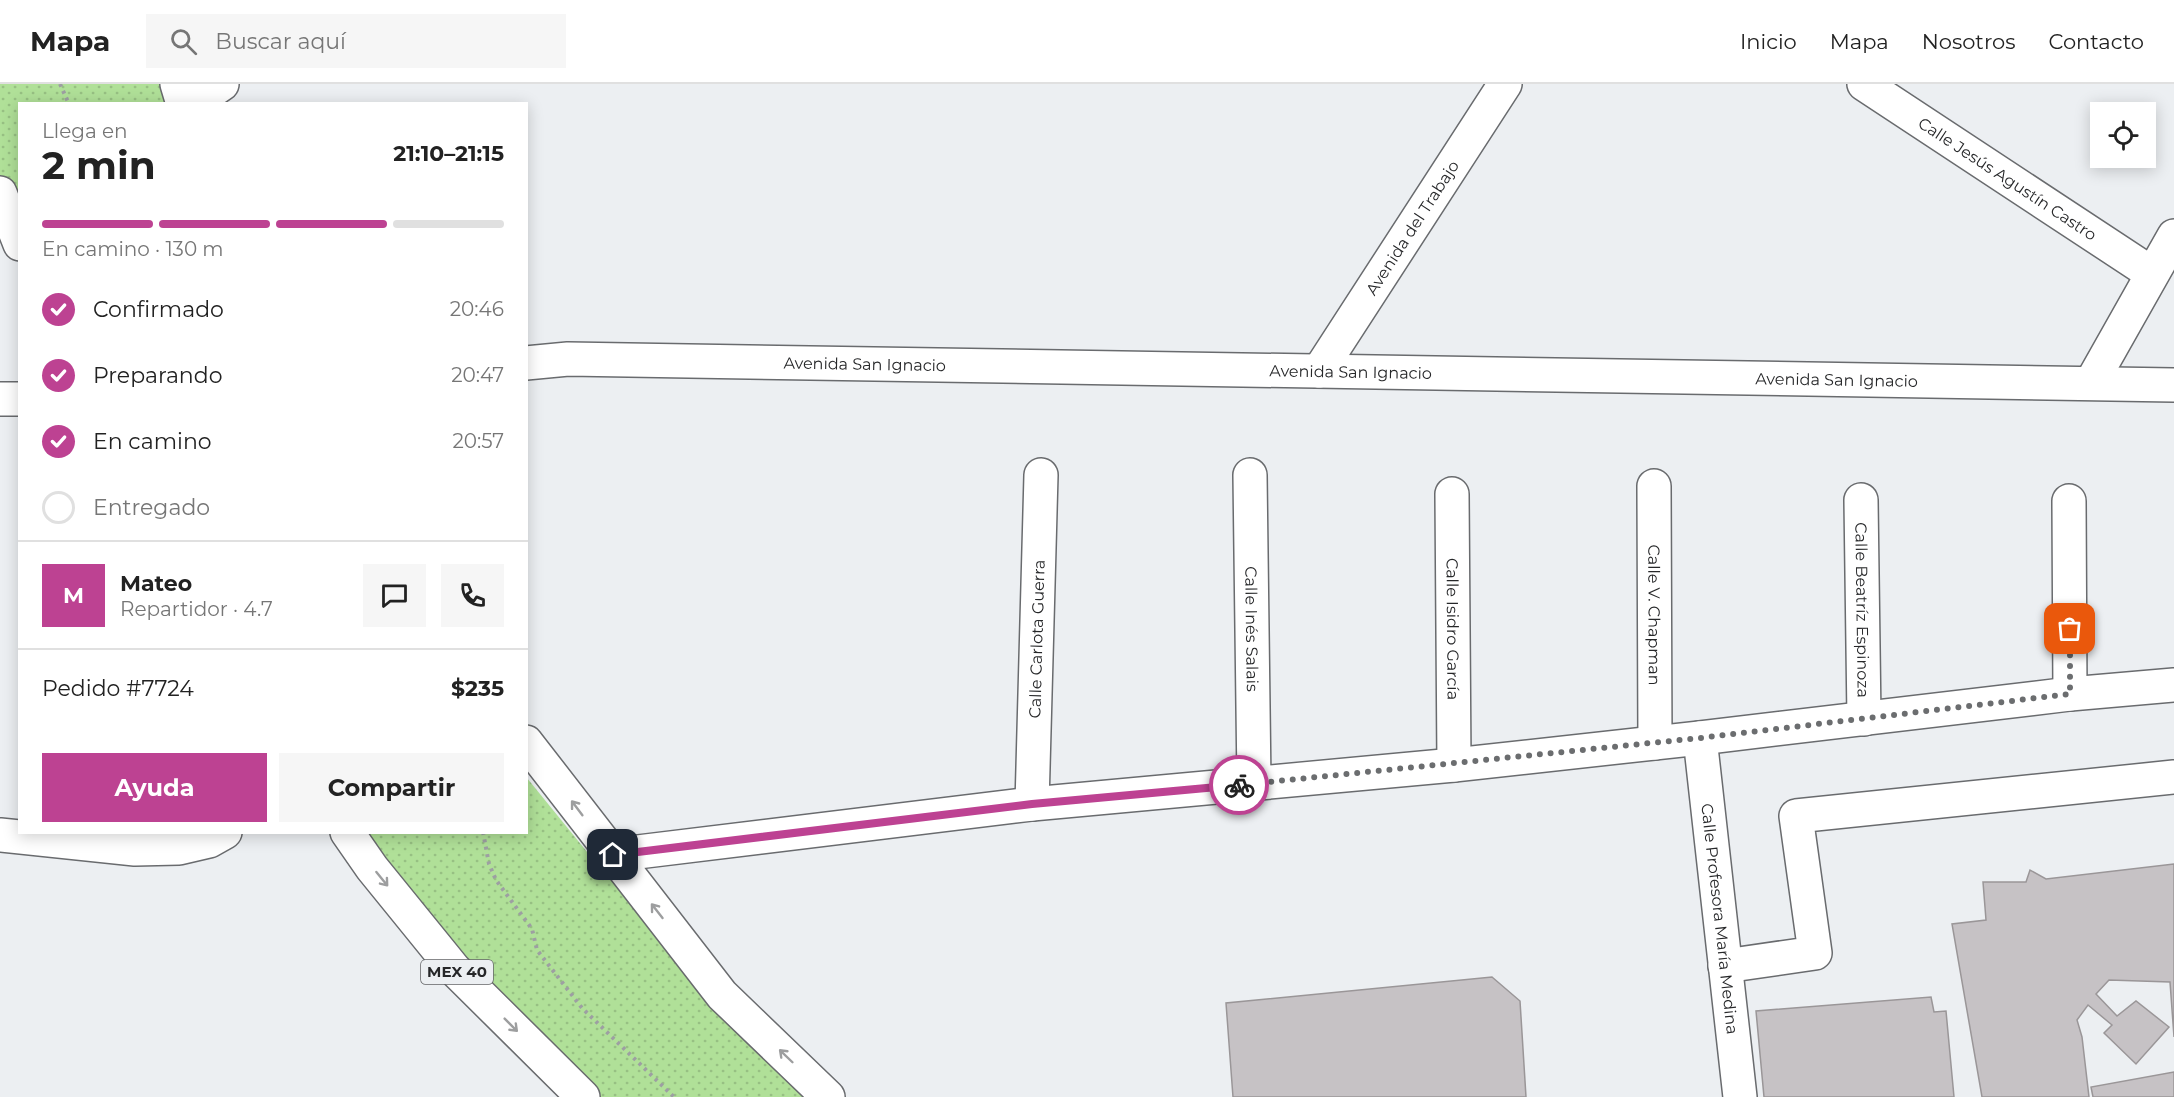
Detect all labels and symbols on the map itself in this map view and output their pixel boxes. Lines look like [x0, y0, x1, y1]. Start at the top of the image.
street label: Calle Jesús Agustín Castro [1915, 113, 2100, 245]
street label: Avenida del Trabajo [1362, 157, 1463, 299]
street label: Avenida San Ignacio [783, 353, 946, 375]
street label: Avenida San Ignacio [1269, 361, 1432, 383]
street label: Avenida San Ignacio [1755, 369, 1918, 391]
street label: Calle Beatríz Espinoza [1851, 522, 1873, 698]
street label: Calle V. Chapman [1644, 544, 1664, 686]
street label: Calle Isidro García [1442, 558, 1463, 700]
street label: Calle Carlota Guerra [1025, 559, 1049, 719]
street label: Calle Inés Salais [1241, 566, 1262, 692]
pin [2044, 603, 2095, 654]
courier [1209, 755, 1269, 815]
one-way arrow [571, 801, 583, 817]
street label: Calle Profesora María Medina [1697, 802, 1742, 1035]
pin [587, 829, 638, 880]
one-way arrow [375, 871, 388, 887]
one-way arrow [650, 903, 663, 919]
road number: MEX 40 [421, 960, 493, 984]
one-way arrow [503, 1018, 518, 1032]
one-way arrow [778, 1049, 793, 1064]

